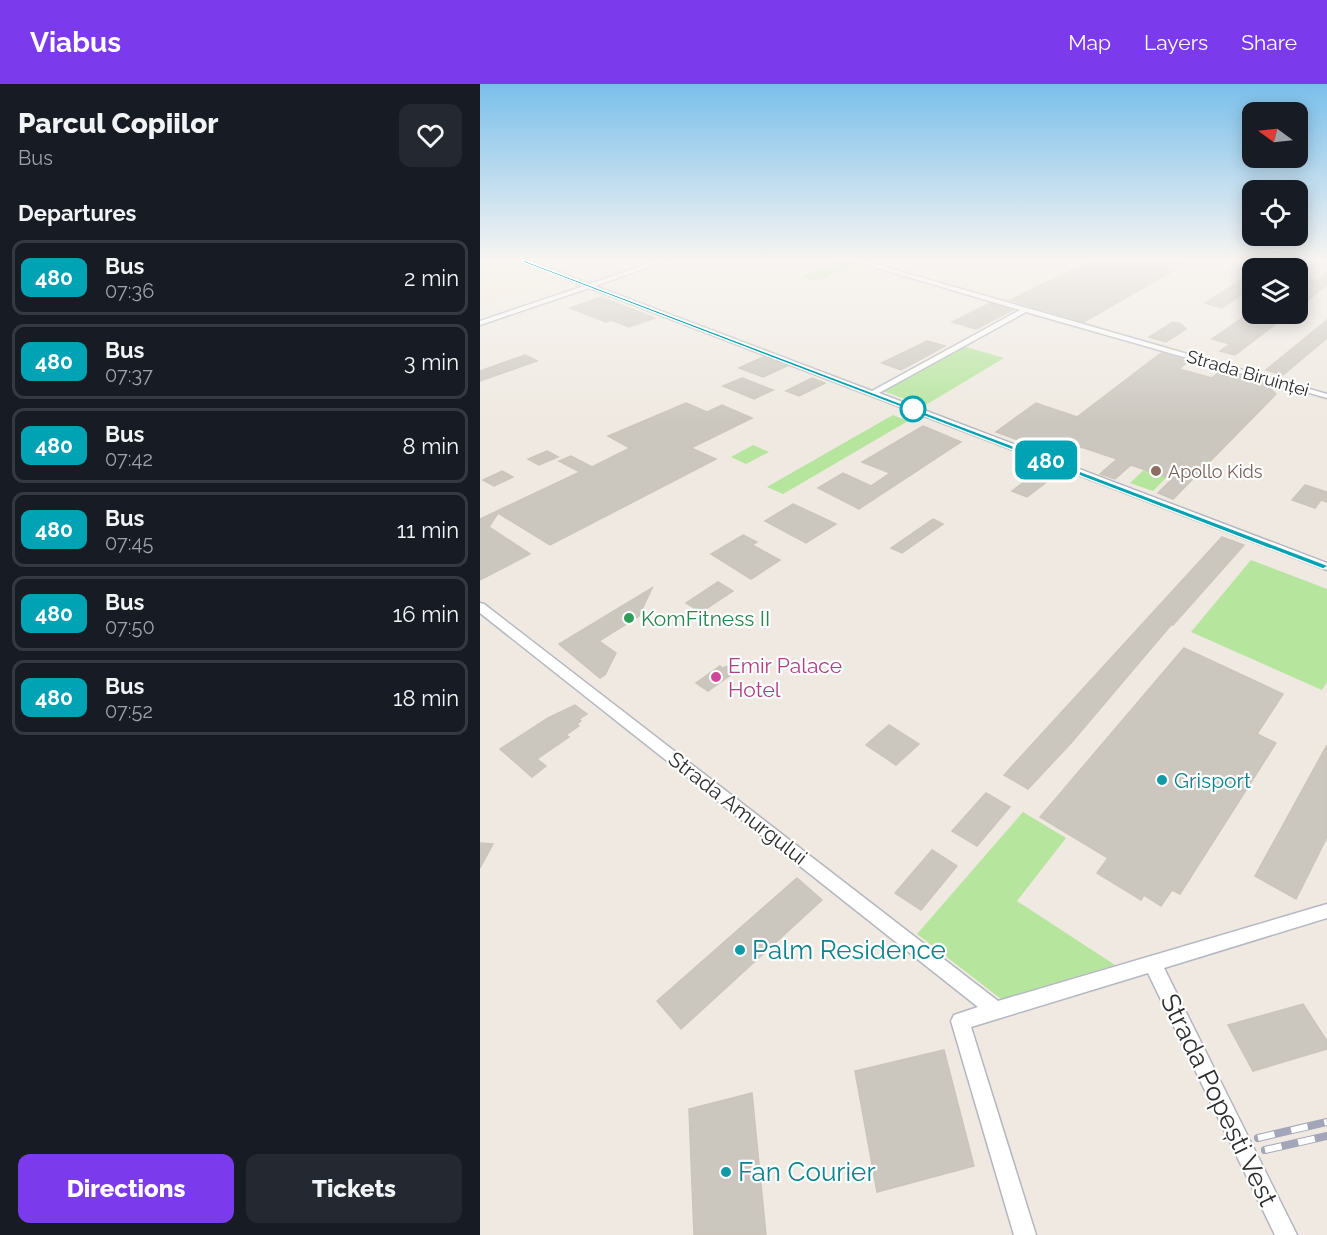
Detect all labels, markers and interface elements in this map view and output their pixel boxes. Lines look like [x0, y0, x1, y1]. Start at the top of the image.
text: Viabus [30, 26, 121, 59]
text: Map [1068, 30, 1111, 55]
text: Layers [1144, 30, 1208, 55]
text: Share [1241, 30, 1297, 55]
north arrow [1242, 102, 1308, 168]
map controls [1242, 102, 1308, 324]
button: heart [399, 104, 462, 167]
text: Parcul Copiilor [18, 107, 218, 140]
text: Bus [18, 146, 53, 170]
button: locate [1242, 180, 1308, 246]
text: Departures [18, 200, 136, 226]
text: Bus [105, 253, 144, 279]
button: layers [1242, 258, 1308, 324]
text: 480 [35, 265, 73, 290]
text: 2 min [404, 265, 459, 291]
text: 07:36 [105, 279, 154, 303]
text: Bus [105, 337, 144, 363]
street label: Strada Biruinței [1184, 346, 1312, 400]
text: 480 [35, 349, 73, 374]
text: 3 min [404, 349, 459, 375]
text: 07:37 [105, 363, 153, 387]
unlabelled marker [900, 396, 926, 422]
text: Bus [105, 421, 144, 447]
text: 480 [35, 433, 73, 458]
text: 8 min [403, 433, 459, 459]
line badge: 480 [1012, 440, 1080, 479]
text: 07:42 [105, 447, 153, 471]
text: 480 [1027, 448, 1065, 473]
place label: Apollo Kids [1168, 461, 1263, 482]
marker: Apollo Kids [1149, 464, 1163, 478]
text: Bus [105, 505, 144, 531]
text: 480 [35, 517, 73, 542]
text: 11 min [397, 517, 459, 543]
text: 07:45 [105, 531, 153, 555]
text: Bus [105, 589, 144, 615]
text: 480 [35, 601, 73, 626]
text: 16 min [393, 601, 459, 627]
place label: KomFitness II [641, 606, 770, 631]
marker: KomFitness II [622, 611, 636, 625]
text: 07:50 [105, 615, 155, 639]
place label: Emir Palace Hotel [728, 653, 842, 702]
marker: Emir Palace Hotel [709, 670, 723, 684]
text: Bus [105, 673, 144, 699]
text: 480 [35, 685, 73, 710]
text: 18 min [393, 685, 459, 711]
text: 07:52 [105, 699, 153, 723]
street label: Strada Amurgului [664, 746, 812, 870]
place label: Grisport [1174, 768, 1251, 793]
marker: Grisport [1155, 773, 1169, 787]
place label: Palm Residence [752, 935, 946, 965]
marker: Palm Residence [733, 943, 747, 957]
street label: Strada Popești Vest [1155, 989, 1284, 1211]
button: Directions [18, 1154, 234, 1223]
button: Tickets [246, 1154, 462, 1223]
place label: Fan Courier [738, 1157, 876, 1187]
marker: Fan Courier [719, 1165, 733, 1179]

